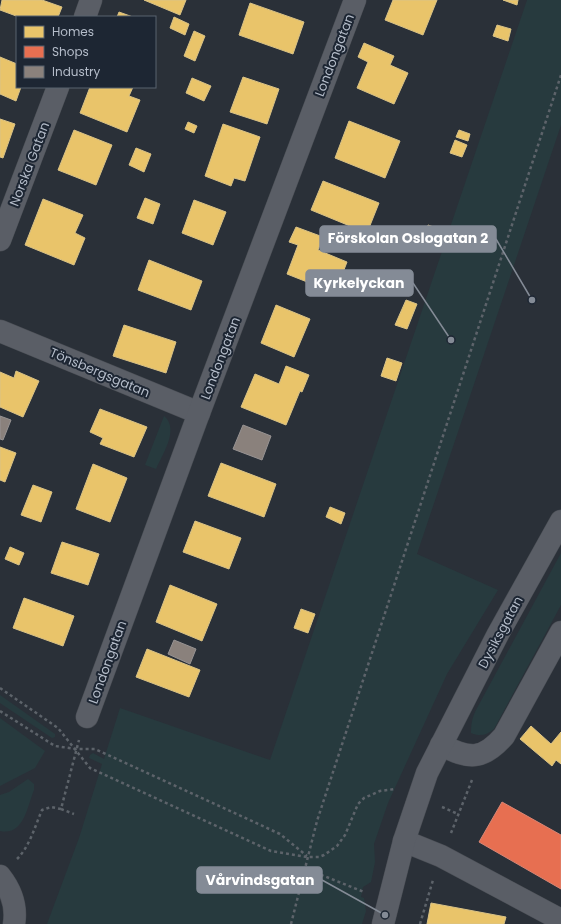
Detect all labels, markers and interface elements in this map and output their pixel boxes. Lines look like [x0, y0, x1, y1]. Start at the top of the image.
street label: Londongatan [310, 11, 359, 99]
legend [16, 16, 156, 88]
text: Homes [52, 23, 94, 40]
text: Shops [52, 43, 89, 60]
text: Industry [52, 63, 101, 80]
street label: Norska Gatan [5, 119, 54, 209]
callout: Förskolan Oslogatan 2 [320, 226, 496, 252]
text: Förskolan Oslogatan 2 [328, 228, 488, 248]
callout: Kyrkelyckan [306, 270, 413, 296]
text: Kyrkelyckan [314, 273, 404, 293]
street label: Londongatan [196, 314, 245, 402]
street label: Tönsbergsgatan [47, 343, 153, 402]
street label: Dysiksgatan [473, 593, 527, 672]
street label: Londongatan [84, 618, 131, 706]
callout: Vårvindsgatan [197, 867, 322, 893]
text: Vårvindsgatan [205, 870, 315, 890]

